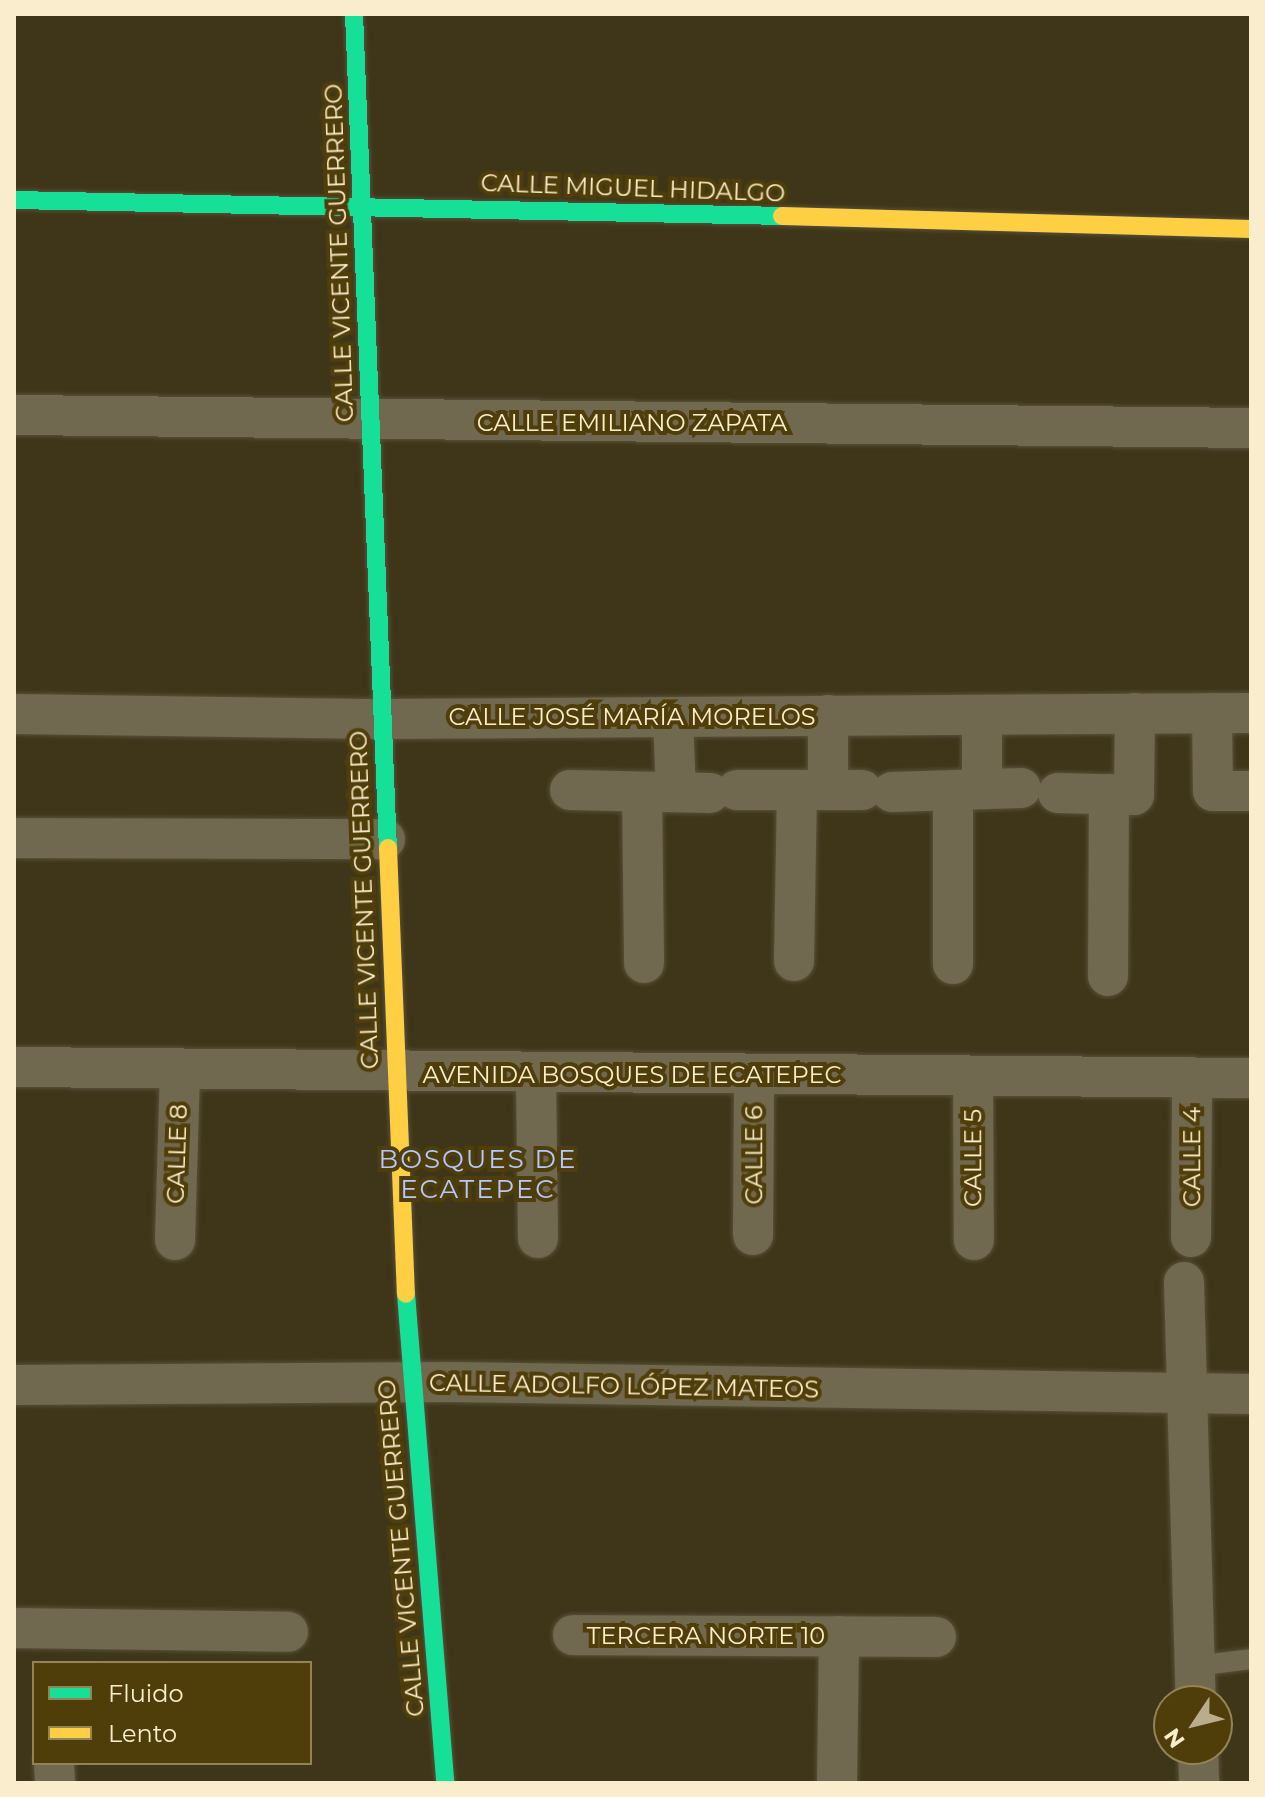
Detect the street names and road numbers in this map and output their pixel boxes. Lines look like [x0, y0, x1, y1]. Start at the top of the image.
street label: CALLE VICENTE GUERRERO [319, 83, 359, 423]
street label: CALLE MIGUEL HIDALGO [480, 168, 786, 208]
street label: CALLE EMILIANO ZAPATA [477, 409, 787, 437]
street label: CALLE JOSÉ MARÍA MORELOS [448, 703, 816, 731]
street label: CALLE VICENTE GUERRERO [344, 730, 384, 1070]
street label: AVENIDA BOSQUES DE ECATEPEC [423, 1061, 841, 1089]
street label: CALLE 8 [161, 1104, 193, 1204]
street label: CALLE 6 [740, 1105, 768, 1205]
street label: CALLE 4 [1178, 1107, 1206, 1207]
street label: CALLE 5 [959, 1109, 987, 1207]
street label: CALLE ADOLFO LÓPEZ MATEOS [429, 1368, 819, 1404]
street label: CALLE VICENTE GUERRERO [372, 1378, 430, 1718]
street label: TERCERA NORTE 10 [587, 1622, 825, 1650]

